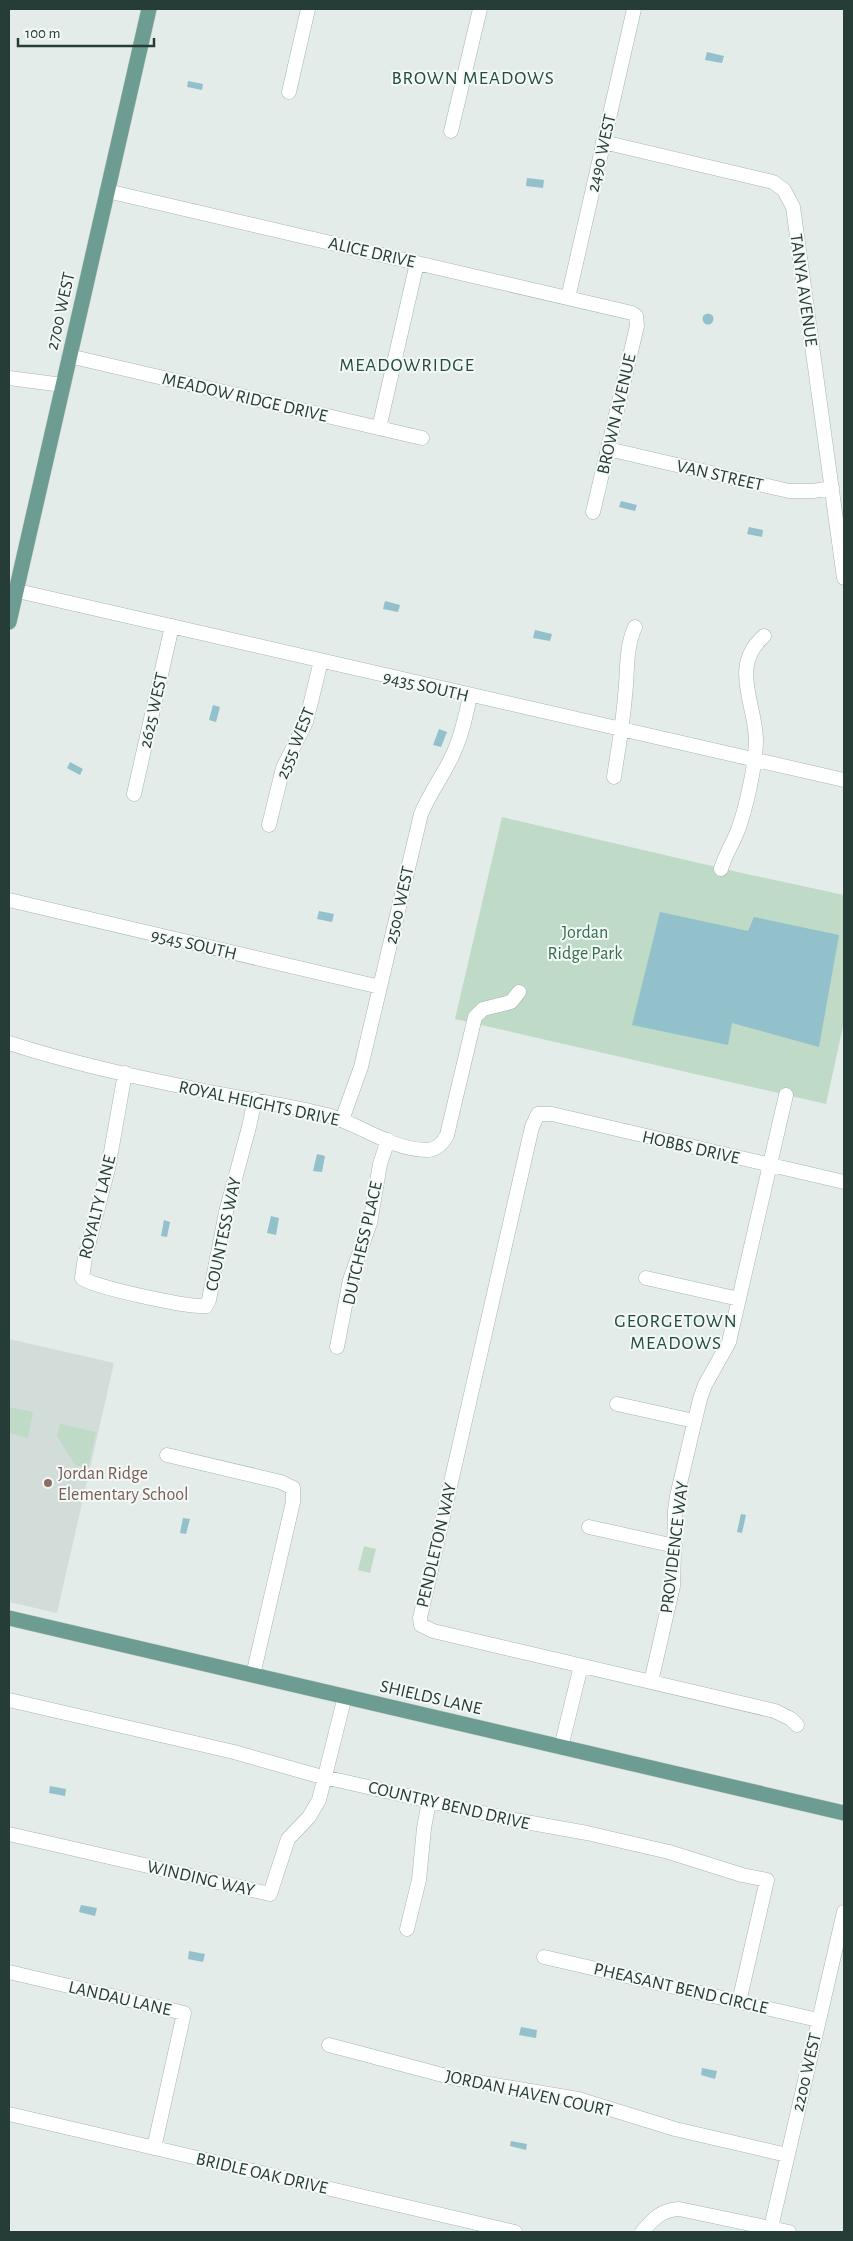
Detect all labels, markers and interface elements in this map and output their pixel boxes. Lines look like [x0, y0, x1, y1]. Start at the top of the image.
scale bar [18, 15, 154, 47]
text: 100 m [25, 26, 60, 41]
district label: BROWN MEADOWS [391, 69, 555, 88]
street label: 2490 WEST [584, 112, 620, 194]
street label: TANYA AVENUE [786, 233, 820, 348]
street label: ALICE DRIVE [327, 234, 417, 272]
street label: 2700 WEST [43, 270, 79, 352]
street label: BROWN AVENUE [594, 352, 640, 476]
district label: MEADOWRIDGE [339, 356, 475, 375]
street label: MEADOW RIDGE DRIVE [160, 370, 329, 426]
street label: VAN STREET [675, 457, 765, 495]
street label: 9435 SOUTH [381, 668, 470, 706]
street label: 2625 WEST [137, 670, 171, 750]
street label: 2555 WEST [273, 705, 318, 782]
street label: 2500 WEST [382, 864, 418, 946]
park label: Jordan Ridge Park [548, 924, 623, 963]
street label: 9545 SOUTH [149, 926, 238, 964]
street label: ROYAL HEIGHTS DRIVE [177, 1078, 341, 1130]
street label: HOBBS DRIVE [640, 1128, 741, 1168]
street label: ROYALTY LANE [76, 1153, 120, 1261]
street label: COUNTESS WAY [203, 1175, 245, 1293]
street label: DUTCHESS PLACE [340, 1179, 386, 1307]
district label: GEORGETOWN MEADOWS [614, 1312, 738, 1353]
place label: Jordan Ridge Elementary School [58, 1465, 189, 1504]
marker: Jordan Ridge Elementary School [42, 1477, 54, 1489]
street label: PROVIDENCE WAY [658, 1479, 692, 1614]
street label: PENDLETON WAY [414, 1481, 460, 1609]
street label: SHIELDS LANE [378, 1678, 484, 1718]
street label: COUNTRY BEND DRIVE [366, 1779, 532, 1833]
street label: WINDING WAY [145, 1858, 257, 1900]
street label: PHEASANT BEND CIRCLE [592, 1960, 770, 2018]
street label: LANDAU LANE [67, 1978, 173, 2020]
street label: 2200 WEST [789, 2031, 825, 2113]
street label: JORDAN HAVEN COURT [444, 2067, 614, 2121]
street label: BRIDLE OAK DRIVE [194, 2150, 330, 2198]

